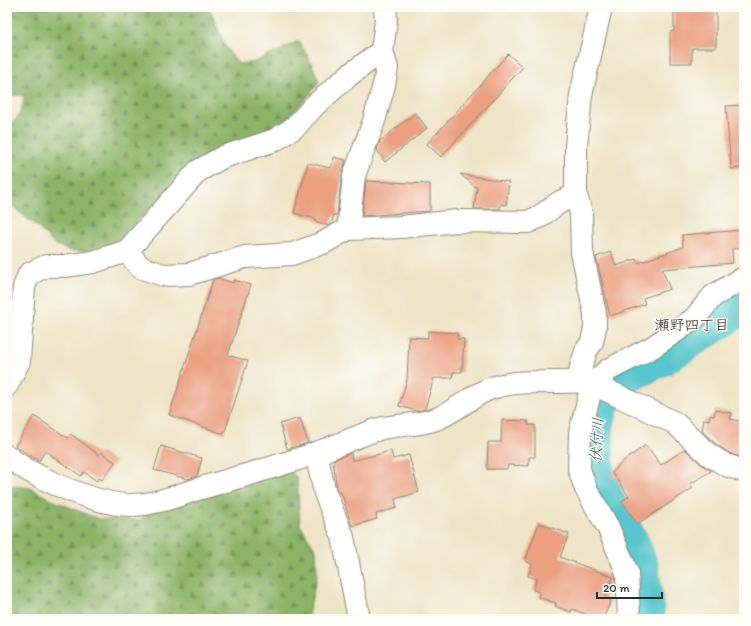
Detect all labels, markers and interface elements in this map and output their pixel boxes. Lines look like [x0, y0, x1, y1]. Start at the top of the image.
district label: 瀬野四丁目 [654, 316, 730, 334]
water label: 伏付川 [587, 417, 607, 463]
scale bar [597, 574, 662, 600]
text: 20 m [603, 581, 630, 595]

